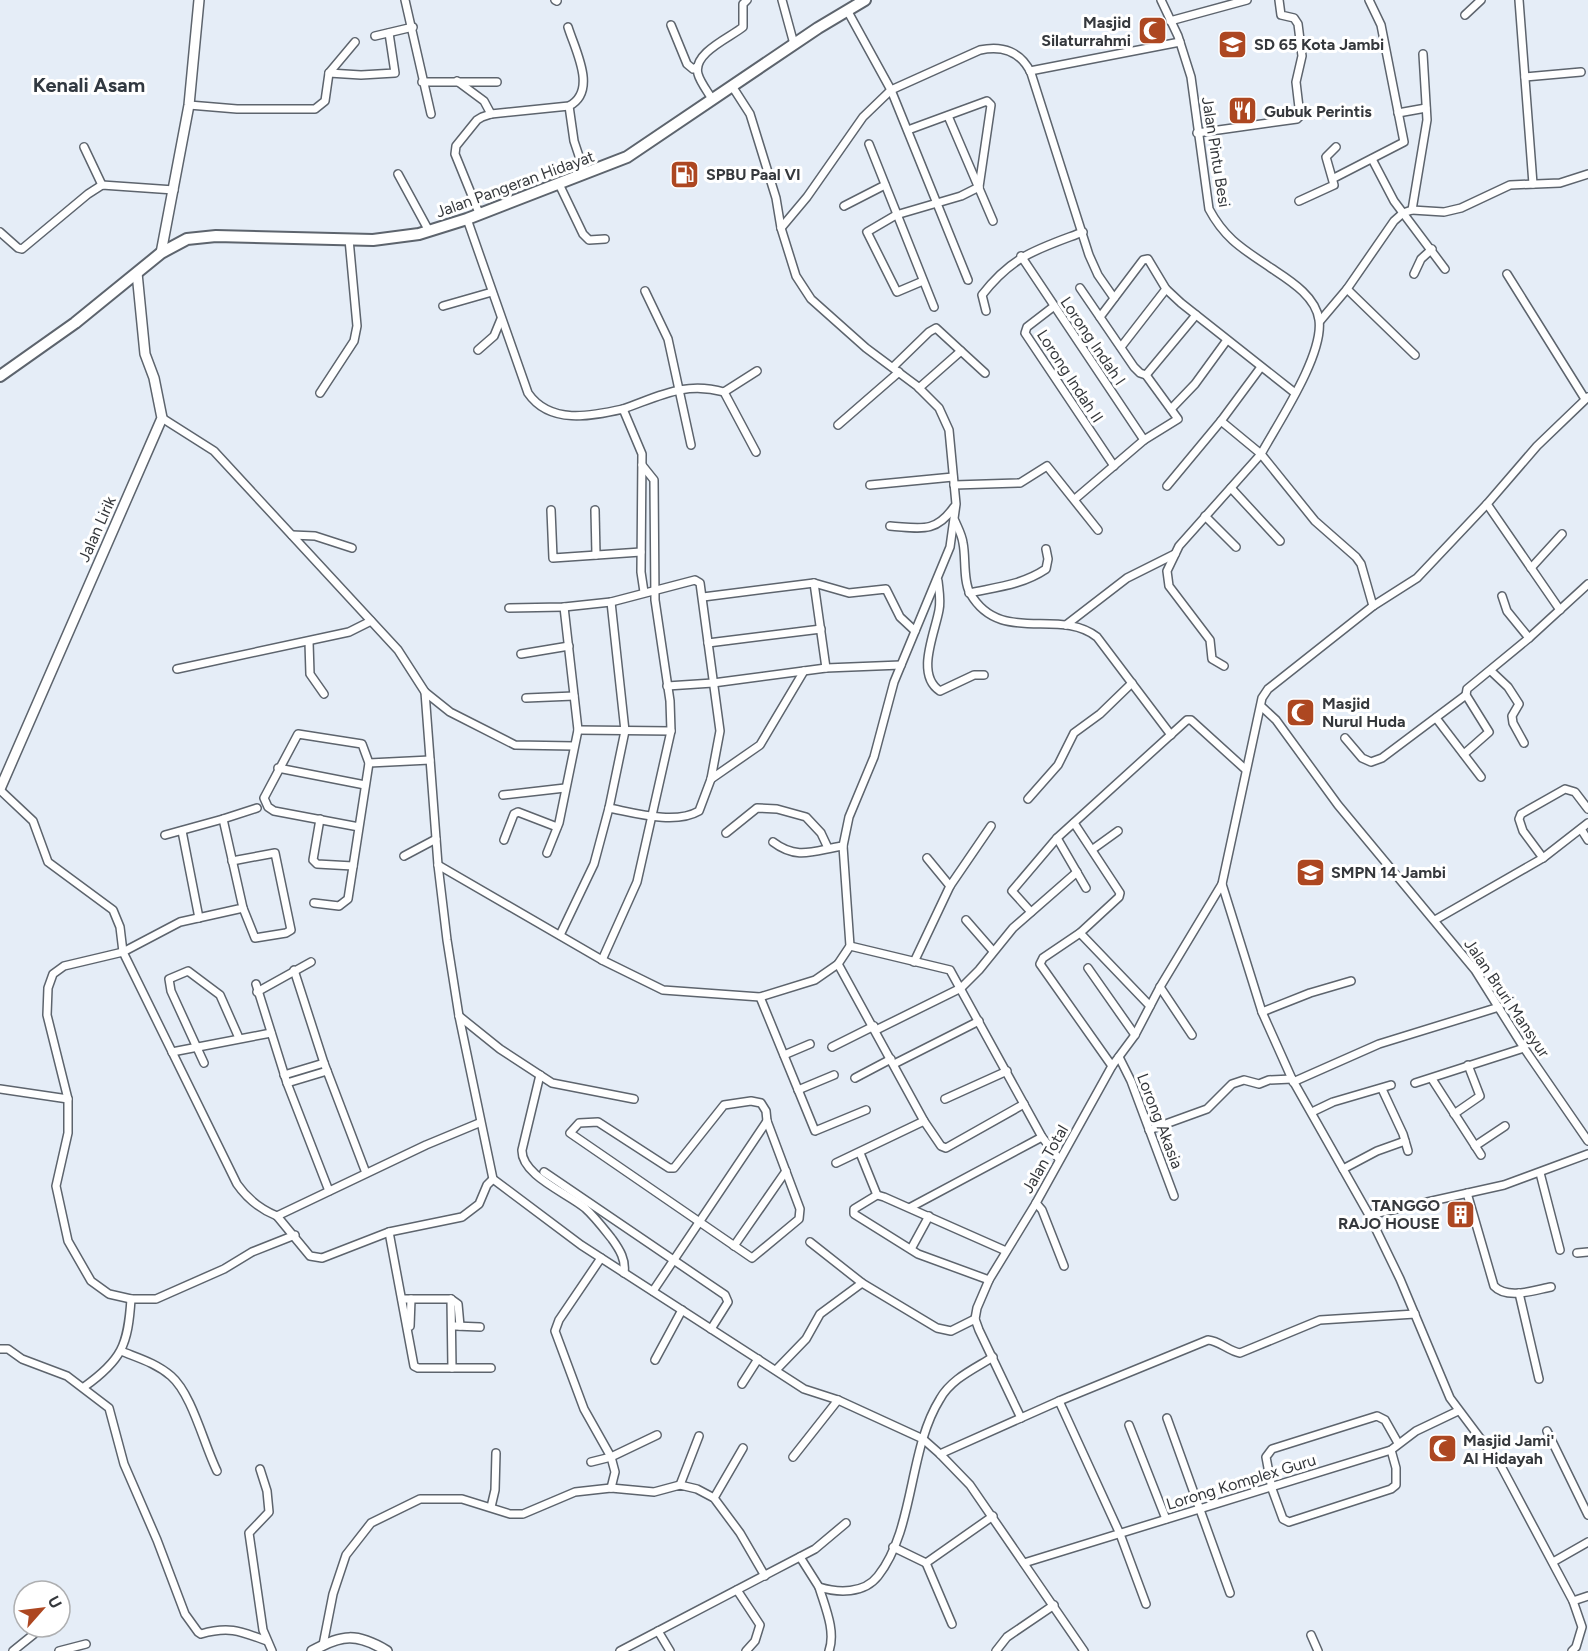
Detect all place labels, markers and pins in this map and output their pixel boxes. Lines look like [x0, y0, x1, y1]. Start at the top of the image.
place label: Masjid Silaturrahmi [1041, 13, 1131, 50]
mosque icon: Masjid Silaturrahmi [1136, 15, 1168, 47]
school or university icon: SD 65 Kota Jambi [1217, 28, 1249, 60]
place label: SD 65 Kota Jambi [1254, 35, 1384, 54]
restaurant icon: Gubuk Perintis [1227, 95, 1259, 127]
place label: Gubuk Perintis [1264, 102, 1372, 121]
fuel station icon: SPBU Paal VI [669, 158, 701, 190]
place label: SPBU Paal VI [706, 165, 801, 184]
place label: Masjid Nurul Huda [1322, 694, 1406, 731]
mosque icon: Masjid Nurul Huda [1285, 696, 1317, 728]
school or university icon: SMPN 14 Jambi [1294, 856, 1326, 888]
place label: SMPN 14 Jambi [1331, 863, 1446, 882]
place label: TANGGO RAJO HOUSE [1338, 1196, 1440, 1233]
building icon: TANGGO RAJO HOUSE [1445, 1198, 1477, 1230]
place label: Masjid Jami' Al Hidayah [1463, 1431, 1554, 1468]
mosque icon: Masjid Jami' Al Hidayah [1426, 1433, 1458, 1465]

